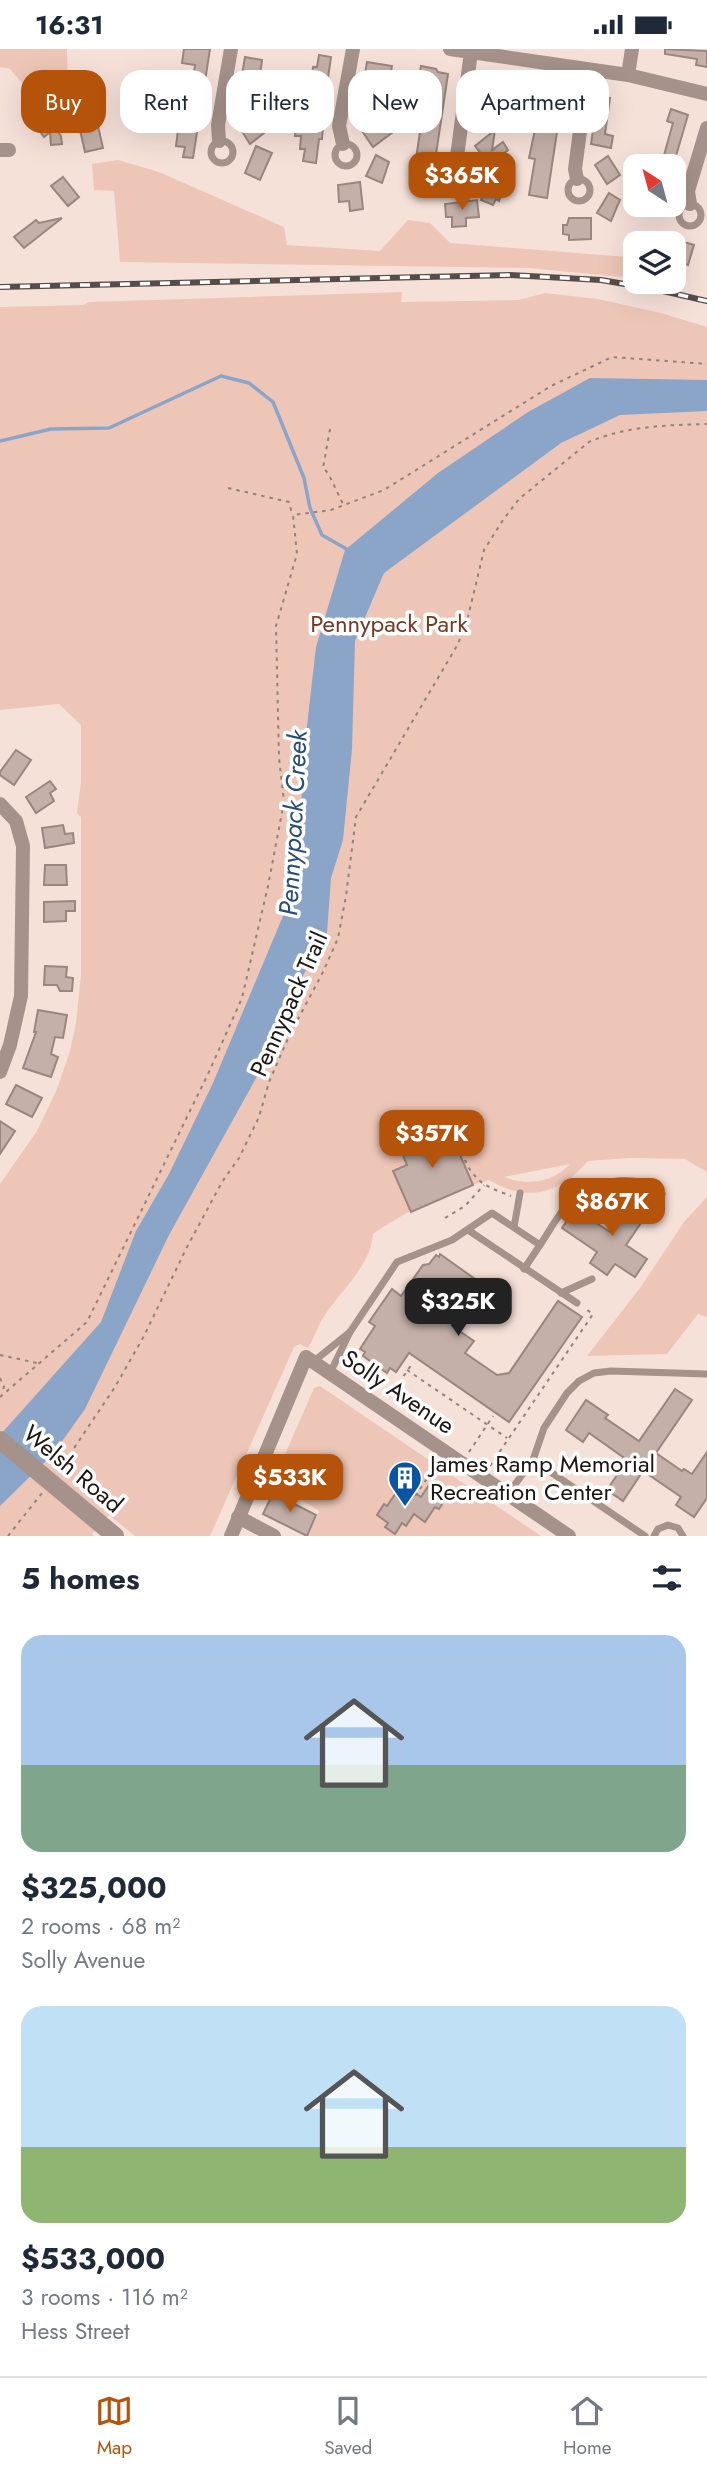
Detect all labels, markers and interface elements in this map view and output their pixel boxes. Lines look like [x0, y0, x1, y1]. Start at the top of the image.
text: 16:31 [35, 6, 103, 44]
chip: Buy [21, 70, 106, 133]
chip: Rent [120, 70, 212, 133]
chip: Filters [226, 70, 334, 133]
chip: New [348, 70, 442, 133]
chip: Apartment [456, 70, 609, 133]
pin: $365K [413, 153, 511, 212]
north arrow [623, 154, 686, 217]
map controls [623, 154, 686, 294]
text: $365K [425, 158, 499, 192]
button: layers [623, 231, 686, 294]
park label: Pennypack Park [310, 606, 468, 641]
water label: Pennypack Creek [269, 727, 317, 917]
street label: Pennypack Trail [241, 926, 336, 1082]
pin: $357K [383, 1111, 481, 1170]
text: $357K [395, 1116, 469, 1150]
pin: $867K [563, 1179, 661, 1238]
text: $867K [575, 1184, 649, 1218]
pin: $325K [409, 1279, 507, 1338]
text: $325K [421, 1284, 495, 1318]
street label: Solly Avenue [335, 1341, 462, 1442]
street label: Welsh Road [16, 1416, 131, 1521]
place label: James Ramp Memorial Recreation Center [427, 1446, 655, 1509]
pin: $533K [241, 1455, 339, 1514]
building icon: James Ramp Memorial Recreation Center [386, 1459, 424, 1508]
text: $533K [253, 1460, 327, 1494]
text: 5 homes [21, 1557, 140, 1600]
icon: filters [648, 1559, 686, 1597]
icon: home [291, 1680, 417, 1806]
text: $325,000 [21, 1866, 167, 1909]
text: 2 rooms · 68 m² [21, 1909, 180, 1943]
text: Solly Avenue [21, 1943, 145, 1977]
icon: home [291, 2051, 417, 2177]
text: $533,000 [21, 2237, 165, 2280]
text: 3 rooms · 116 m² [21, 2280, 188, 2314]
text: Hess Street [21, 2314, 130, 2348]
tab: Map [95, 2392, 133, 2461]
tab: Saved [324, 2392, 372, 2461]
tab: Home [563, 2392, 612, 2461]

